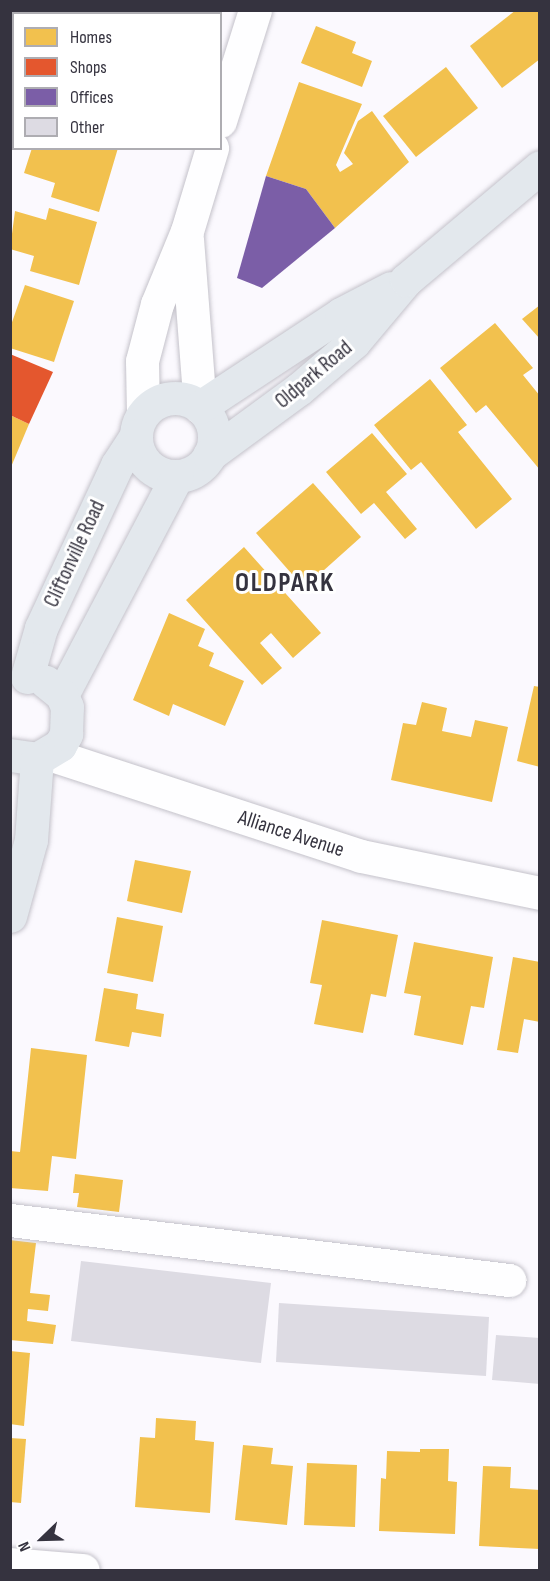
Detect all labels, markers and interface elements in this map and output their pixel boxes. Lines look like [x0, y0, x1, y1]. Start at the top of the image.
legend [12, 12, 222, 150]
text: Homes [70, 27, 112, 48]
text: Shops [70, 57, 107, 78]
text: Offices [70, 87, 113, 108]
text: Other [70, 117, 104, 138]
street label: Oldpark Road [271, 336, 357, 414]
street label: Cliftonville Road [39, 497, 111, 611]
district label: OLDPARK [235, 568, 335, 600]
street label: Alliance Avenue [235, 805, 347, 863]
north arrow [12, 1509, 72, 1569]
text: N [15, 1539, 35, 1554]

